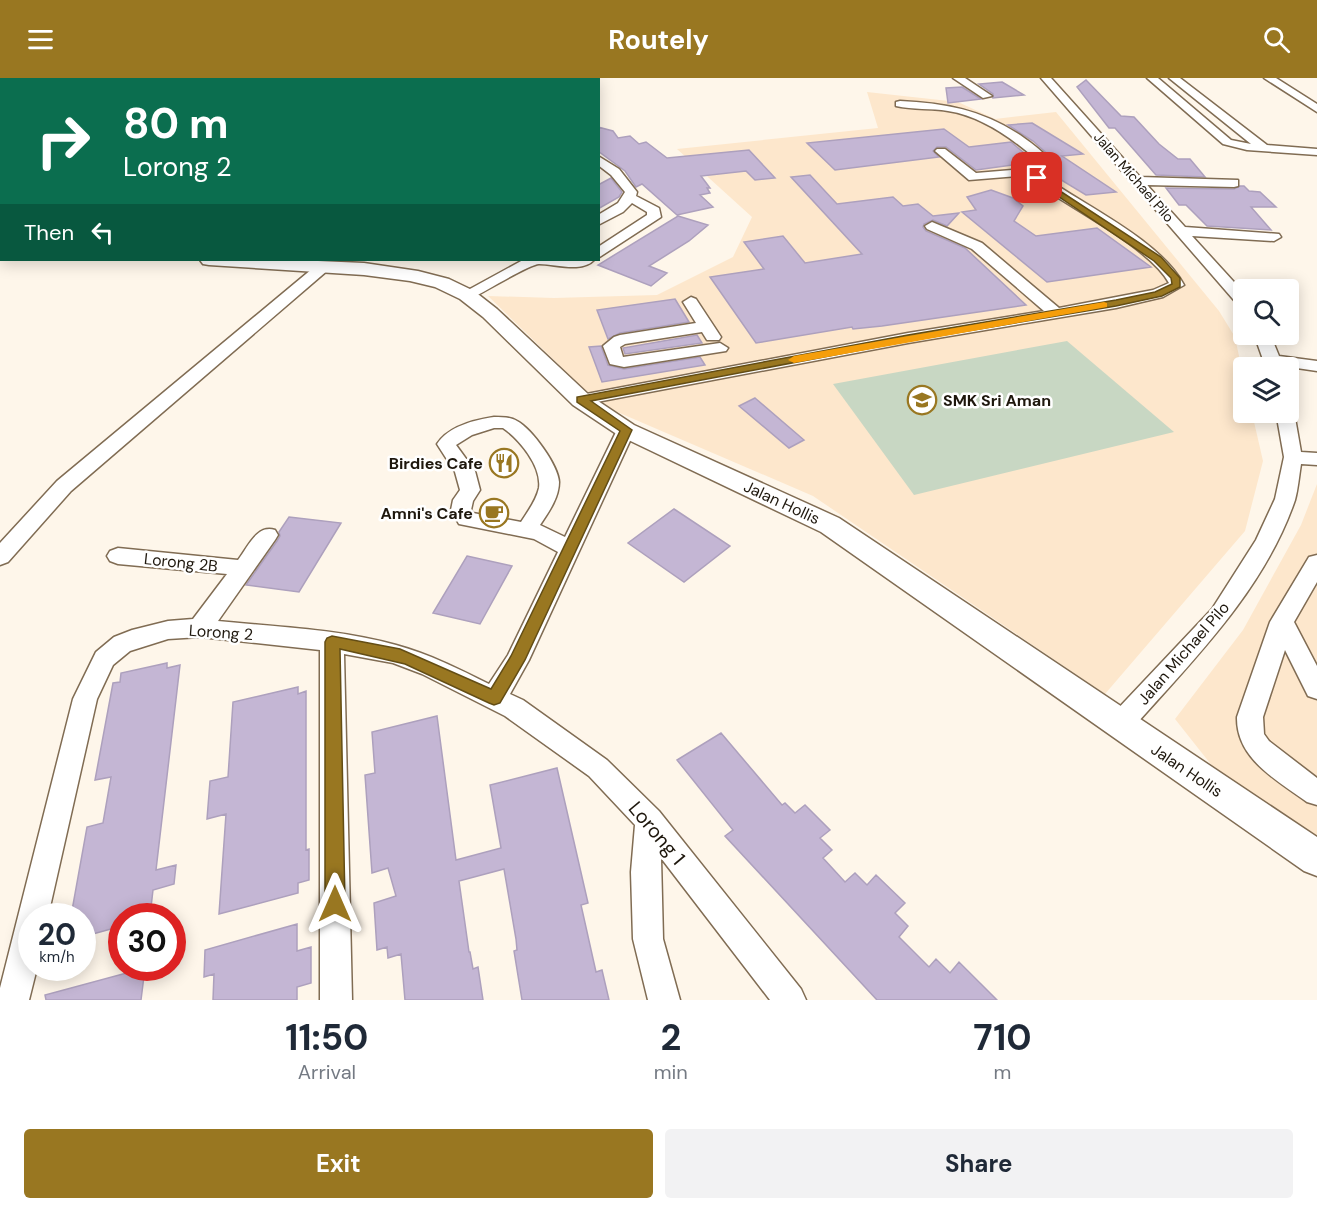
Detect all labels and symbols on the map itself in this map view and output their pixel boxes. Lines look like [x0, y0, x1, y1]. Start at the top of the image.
street label: Jalan Michael Pilo [1090, 128, 1178, 226]
pin [1011, 152, 1062, 203]
school or university icon: SMK Sri Aman [906, 384, 938, 416]
place label: SMK Sri Aman [943, 390, 1051, 411]
restaurant icon: Birdies Cafe [488, 447, 520, 479]
place label: Birdies Cafe [389, 453, 483, 474]
street label: Jalan Hollis [740, 476, 823, 529]
cafe icon: Amni's Cafe [478, 497, 510, 529]
place label: Amni's Cafe [380, 503, 473, 524]
street label: Lorong 2B [143, 548, 219, 577]
street label: Jalan Michael Pilo [1133, 597, 1234, 709]
street label: Lorong 2 [188, 620, 254, 645]
street label: Jalan Hollis [1147, 739, 1227, 802]
street label: Lorong 1 [623, 796, 691, 870]
position arrow [303, 872, 367, 936]
speed limit sign: 30 [108, 903, 186, 981]

